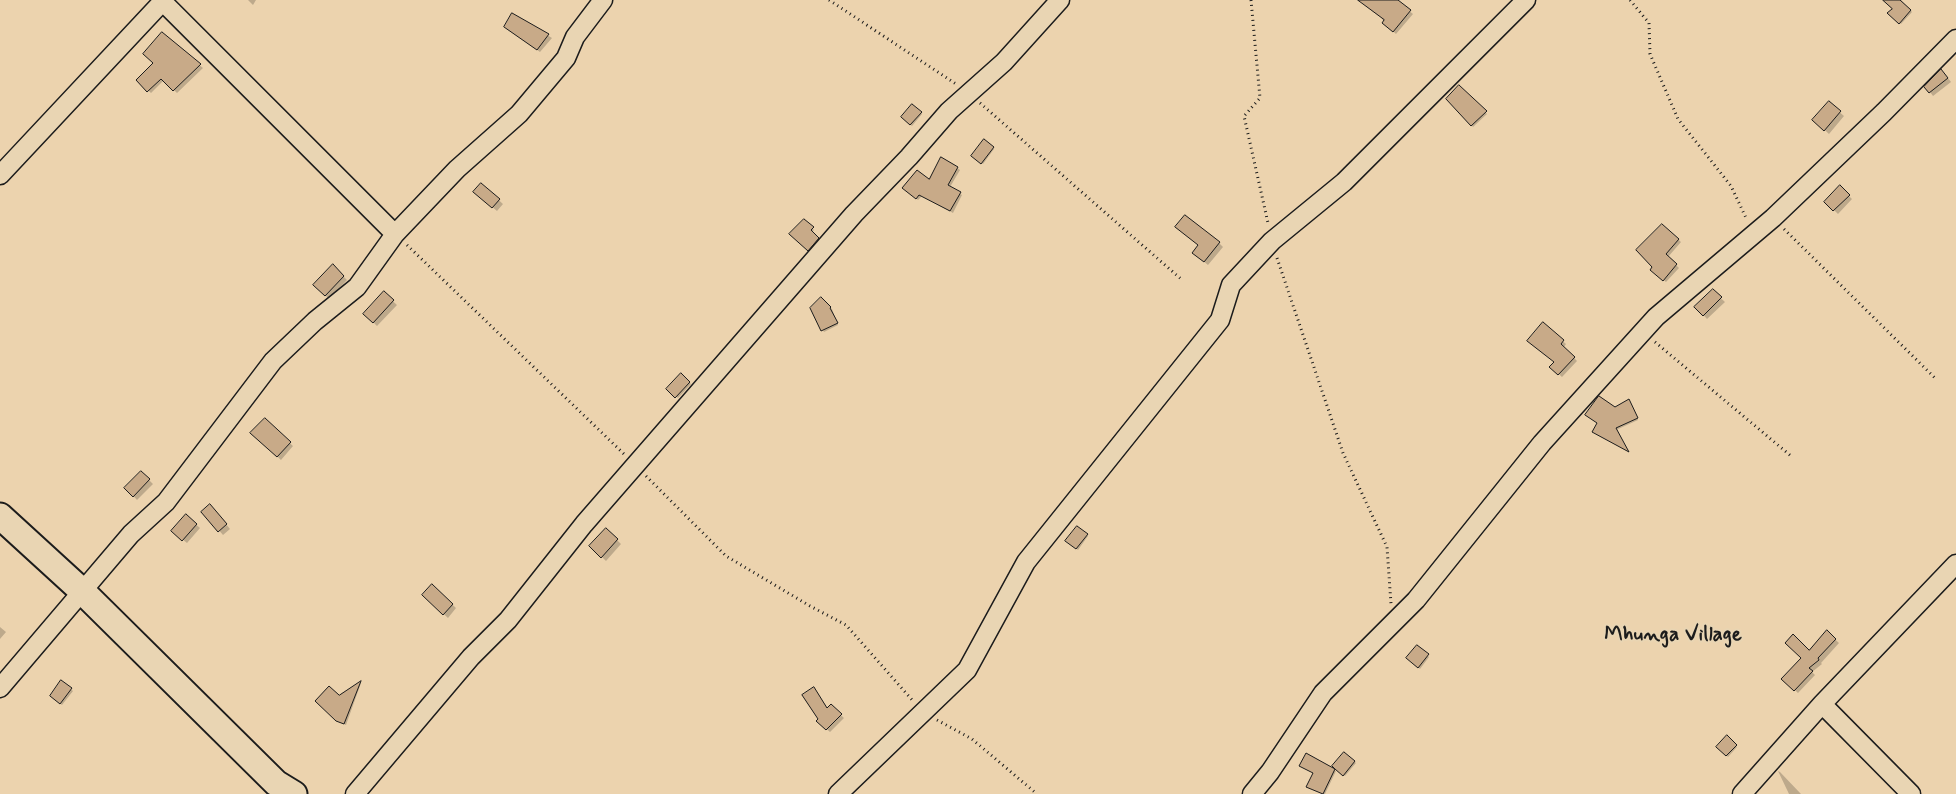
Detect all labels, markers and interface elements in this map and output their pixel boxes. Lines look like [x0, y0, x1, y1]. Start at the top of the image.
district label: Mhunga Village [1604, 623, 1742, 649]

